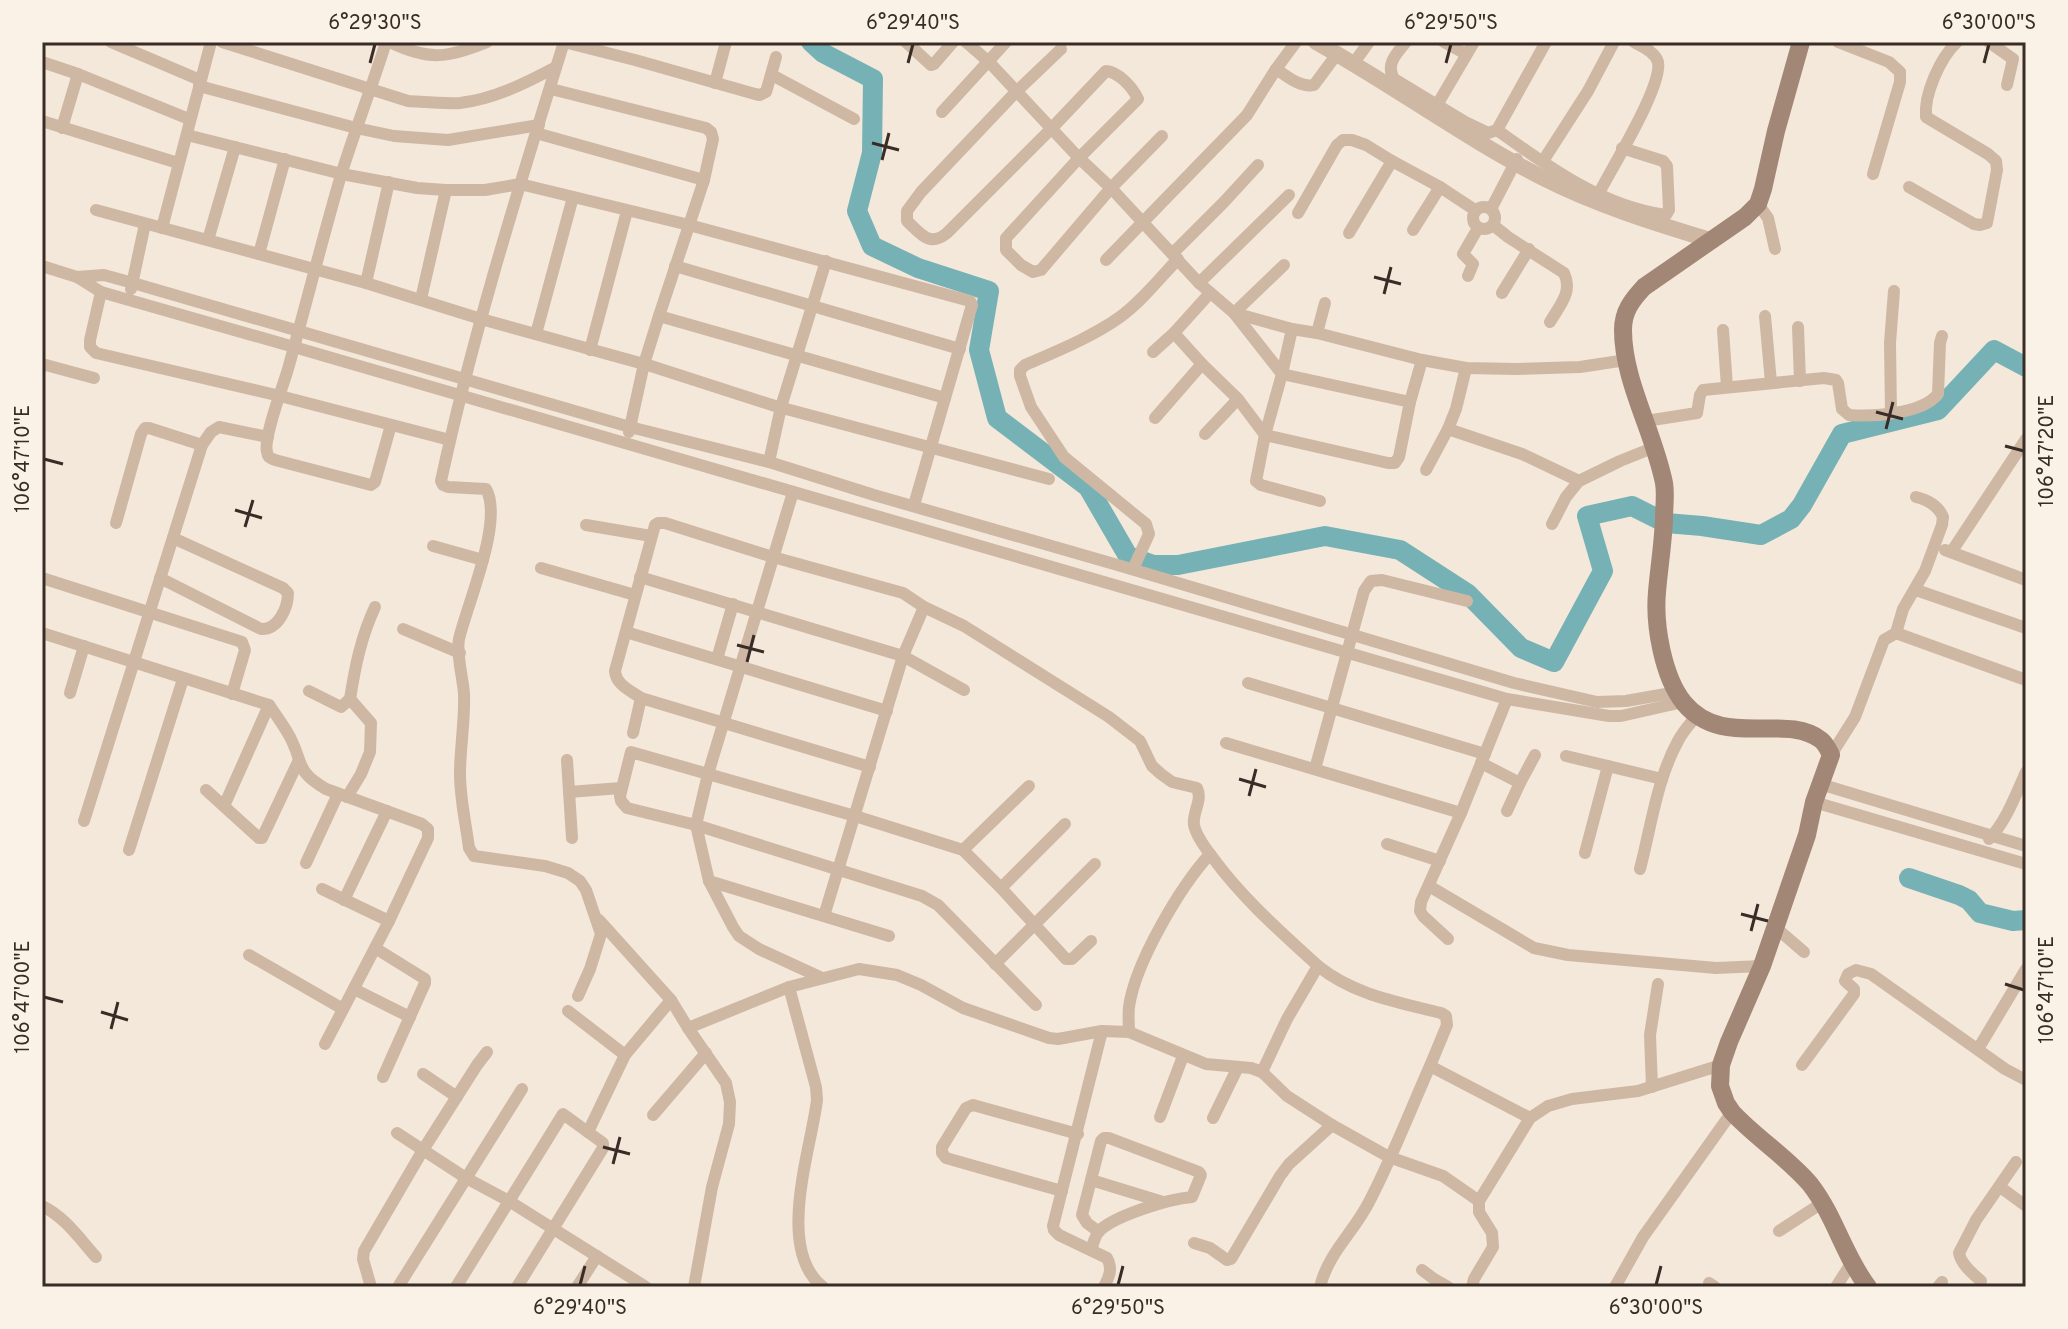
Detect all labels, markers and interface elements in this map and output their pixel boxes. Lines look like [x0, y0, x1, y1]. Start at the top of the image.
text: 6°29'30"S [328, 11, 422, 37]
text: 6°29'40"S [866, 11, 960, 37]
text: 6°29'50"S [1404, 11, 1498, 37]
text: 6°30'00"S [1942, 11, 2036, 37]
text: 106°47'20"E [2035, 395, 2061, 507]
text: 106°47'10"E [11, 405, 37, 513]
text: 106°47'10"E [2035, 936, 2061, 1044]
text: 106°47'00"E [11, 941, 37, 1053]
text: 6°29'40"S [533, 1296, 627, 1322]
text: 6°29'50"S [1071, 1296, 1165, 1322]
text: 6°30'00"S [1609, 1296, 1703, 1322]

